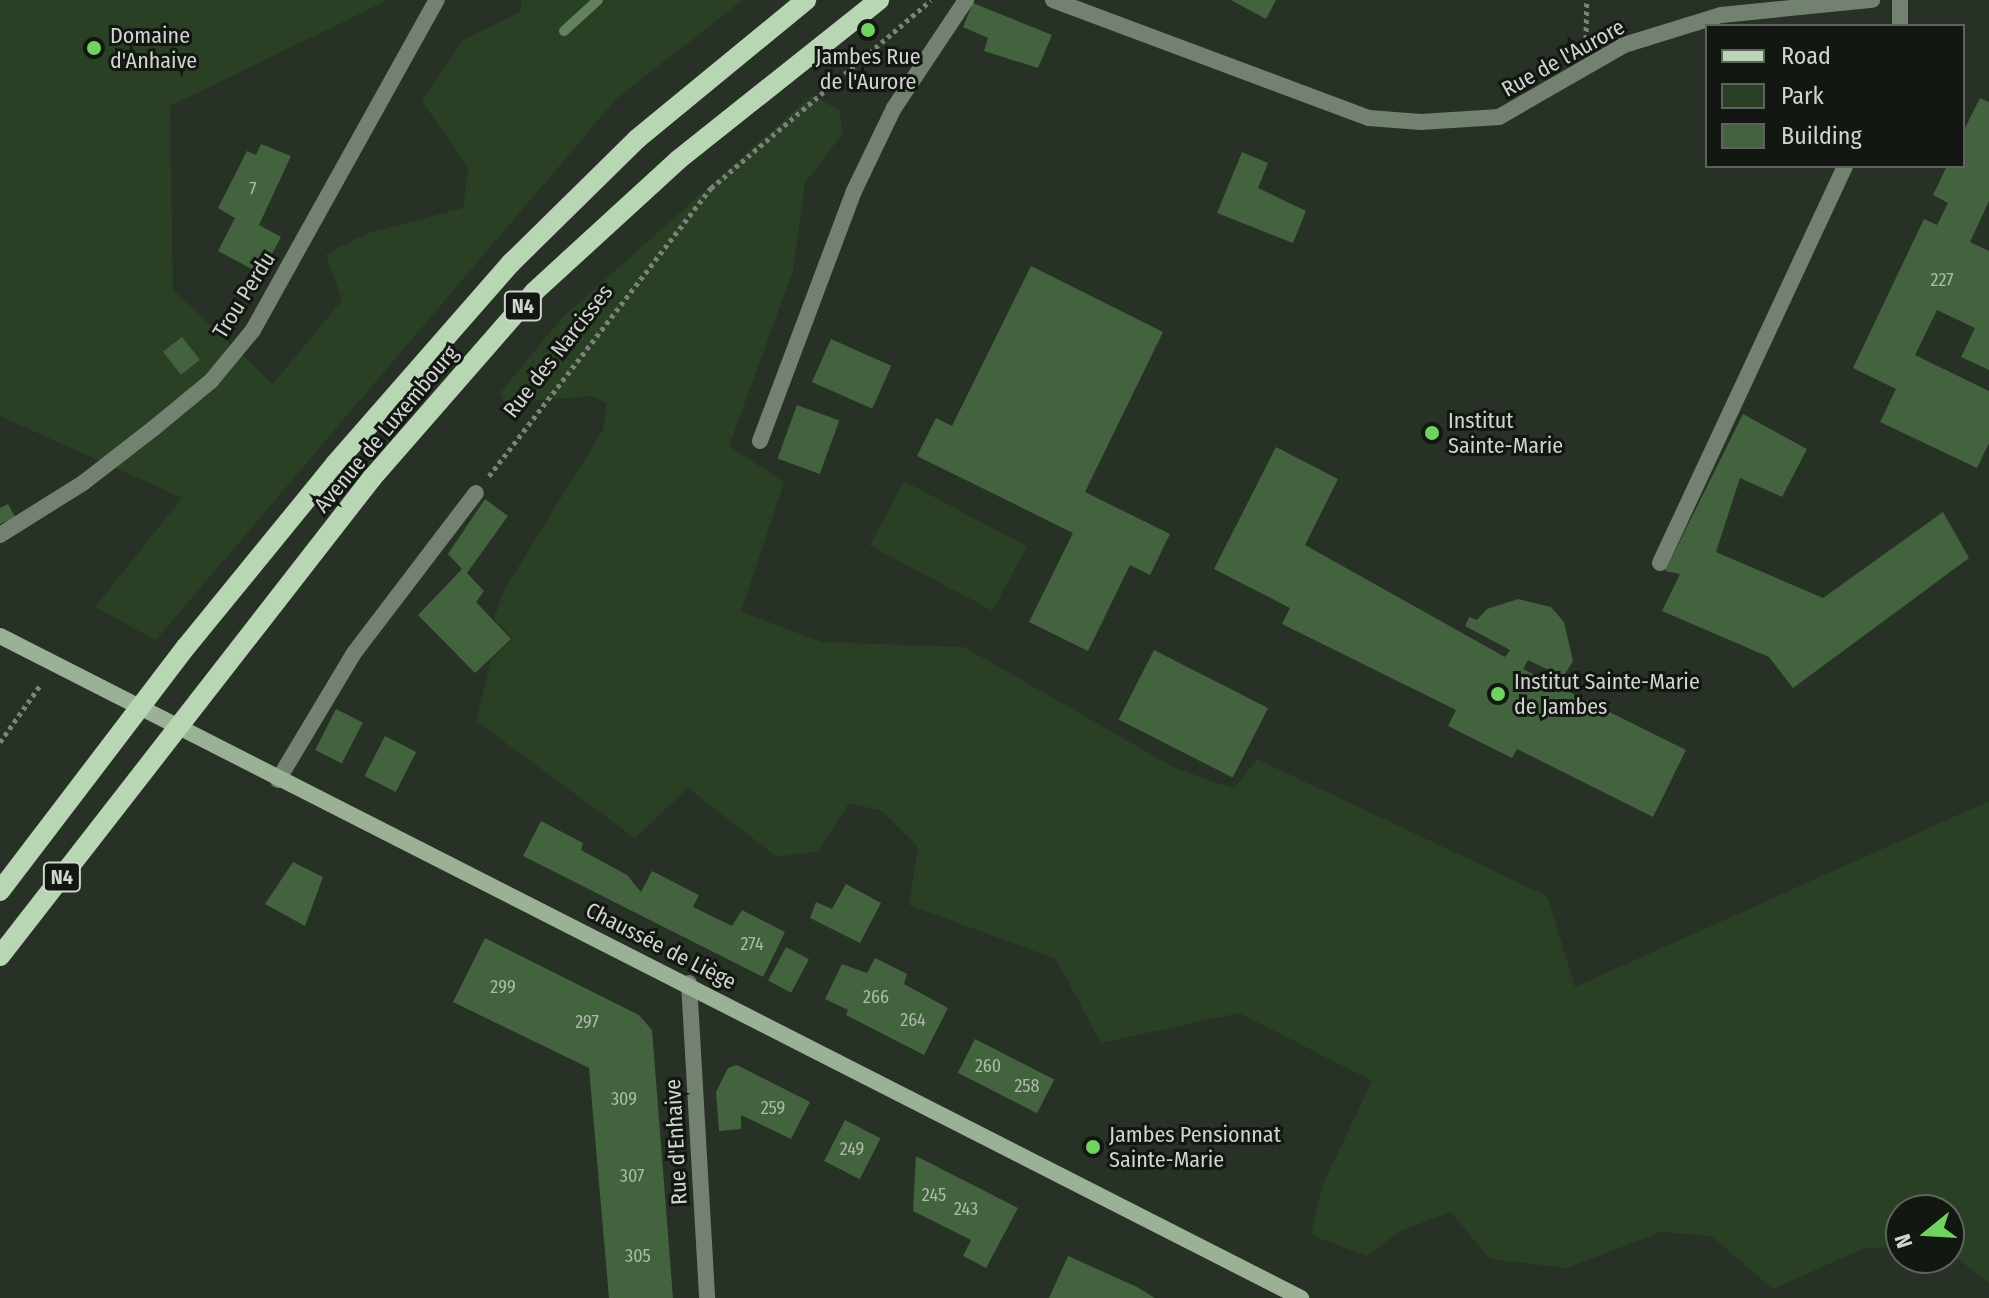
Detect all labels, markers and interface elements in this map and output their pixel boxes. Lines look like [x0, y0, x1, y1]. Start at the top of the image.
street label: Rue de l'Aurore [1497, 13, 1629, 103]
marker: Jambes Rue de l'Aurore [859, 21, 877, 39]
place label: Domaine d'Anhaive [110, 22, 197, 74]
legend [1705, 24, 1965, 168]
marker: Domaine d'Anhaive [85, 39, 103, 57]
text: Road [1781, 42, 1831, 70]
place label: Jambes Rue de l'Aurore [815, 43, 921, 94]
text: Park [1781, 82, 1824, 110]
text: Building [1781, 122, 1862, 150]
house number: 7 [249, 178, 257, 200]
street label: Trou Perdu [207, 247, 281, 343]
house number: 227 [1930, 269, 1954, 291]
street label: Rue des Narcisses [498, 279, 618, 423]
road number: N4 [503, 290, 543, 322]
street label: Avenue de Luxembourg [308, 340, 464, 518]
place label: Institut Sainte-Marie [1448, 407, 1563, 458]
marker: Institut Sainte-Marie [1423, 424, 1441, 442]
place label: Institut Sainte-Marie de Jambes [1514, 668, 1700, 720]
marker: Institut Sainte-Marie de Jambes [1489, 685, 1507, 703]
road number: N4 [42, 861, 82, 893]
street label: Chaussée de Liège [581, 897, 741, 995]
house number: 274 [740, 933, 764, 955]
house number: 299 [490, 976, 516, 998]
house number: 266 [863, 986, 889, 1008]
house number: 264 [900, 1009, 926, 1031]
house number: 297 [575, 1011, 599, 1033]
house number: 260 [975, 1055, 1001, 1077]
house number: 258 [1014, 1075, 1040, 1097]
street label: Rue d'Enhaive [660, 1078, 692, 1206]
house number: 309 [611, 1088, 637, 1110]
house number: 259 [761, 1097, 785, 1119]
place label: Jambes Pensionnat Sainte-Marie [1109, 1121, 1281, 1172]
house number: 249 [840, 1138, 864, 1160]
marker: Jambes Pensionnat Sainte-Marie [1084, 1138, 1102, 1156]
house number: 307 [620, 1165, 644, 1187]
house number: 245 [922, 1184, 946, 1206]
north arrow [1885, 1194, 1965, 1274]
house number: 243 [954, 1198, 978, 1220]
text: N [1889, 1231, 1918, 1251]
house number: 305 [625, 1245, 651, 1267]

